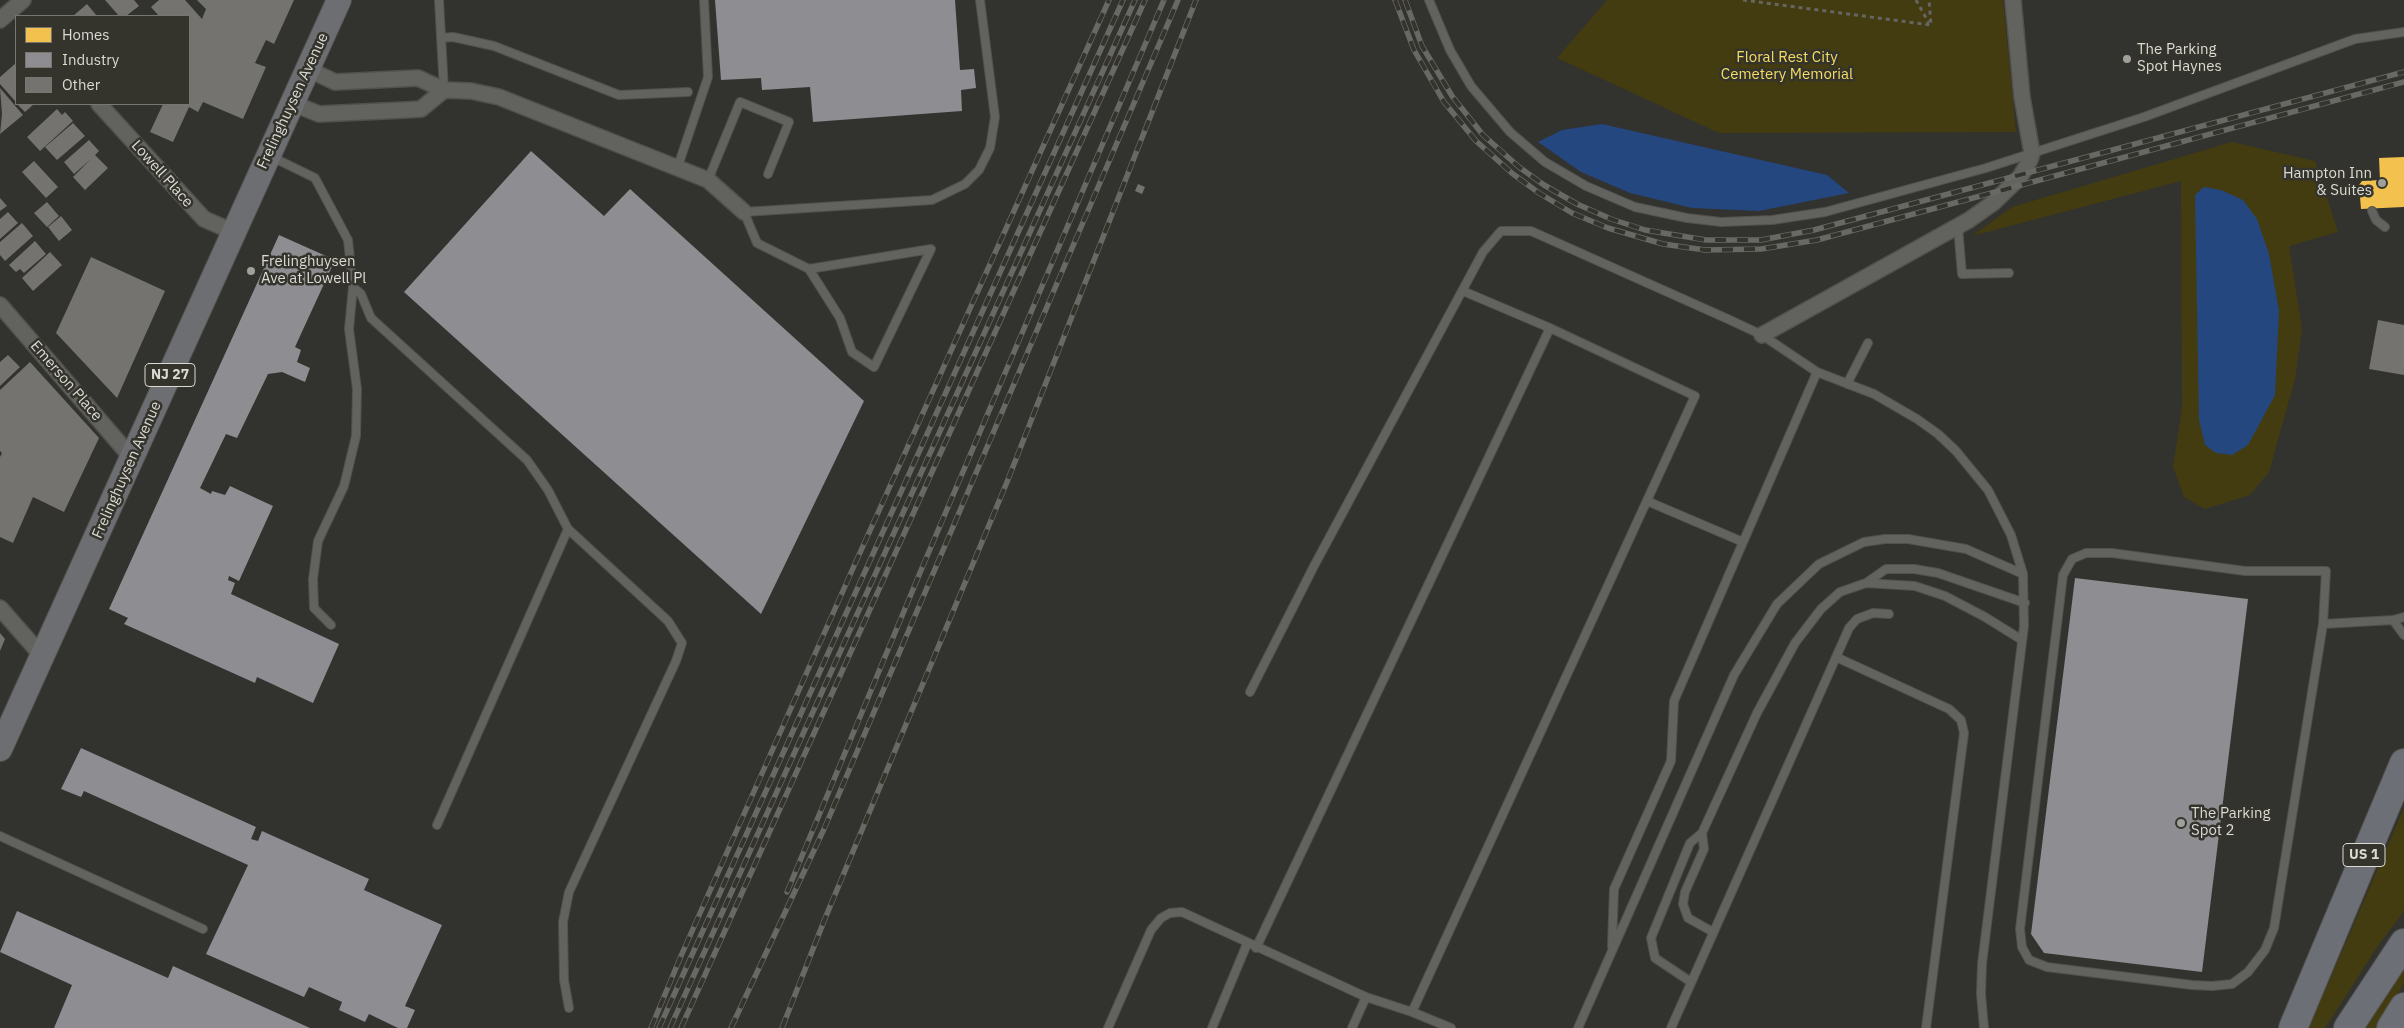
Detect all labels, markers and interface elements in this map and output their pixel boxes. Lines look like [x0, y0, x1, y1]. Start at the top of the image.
legend [15, 15, 190, 105]
text: Homes [62, 25, 110, 44]
street label: Frelinghuysen Avenue [254, 30, 332, 172]
place label: The Parking Spot Haynes [2137, 41, 2222, 76]
park label: Floral Rest City Cemetery Memorial [1721, 49, 1853, 84]
text: Industry [62, 50, 119, 69]
marker: The Parking Spot Haynes [2121, 53, 2133, 65]
text: Other [62, 75, 100, 94]
street label: Lowell Place [127, 137, 197, 211]
place label: Hampton Inn & Suites [2283, 165, 2372, 200]
marker: Hampton Inn & Suites [2376, 177, 2388, 189]
place label: Frelinghuysen Ave at Lowell Pl [261, 253, 366, 288]
marker: Frelinghuysen Ave at Lowell Pl [245, 265, 257, 277]
street label: Emerson Place [26, 337, 106, 425]
road number: NJ 27 [145, 364, 195, 386]
street label: Frelinghuysen Avenue [89, 399, 165, 541]
place label: The Parking Spot 2 [2191, 805, 2270, 840]
marker: The Parking Spot 2 [2175, 817, 2187, 829]
road number: US 1 [2343, 844, 2385, 866]

